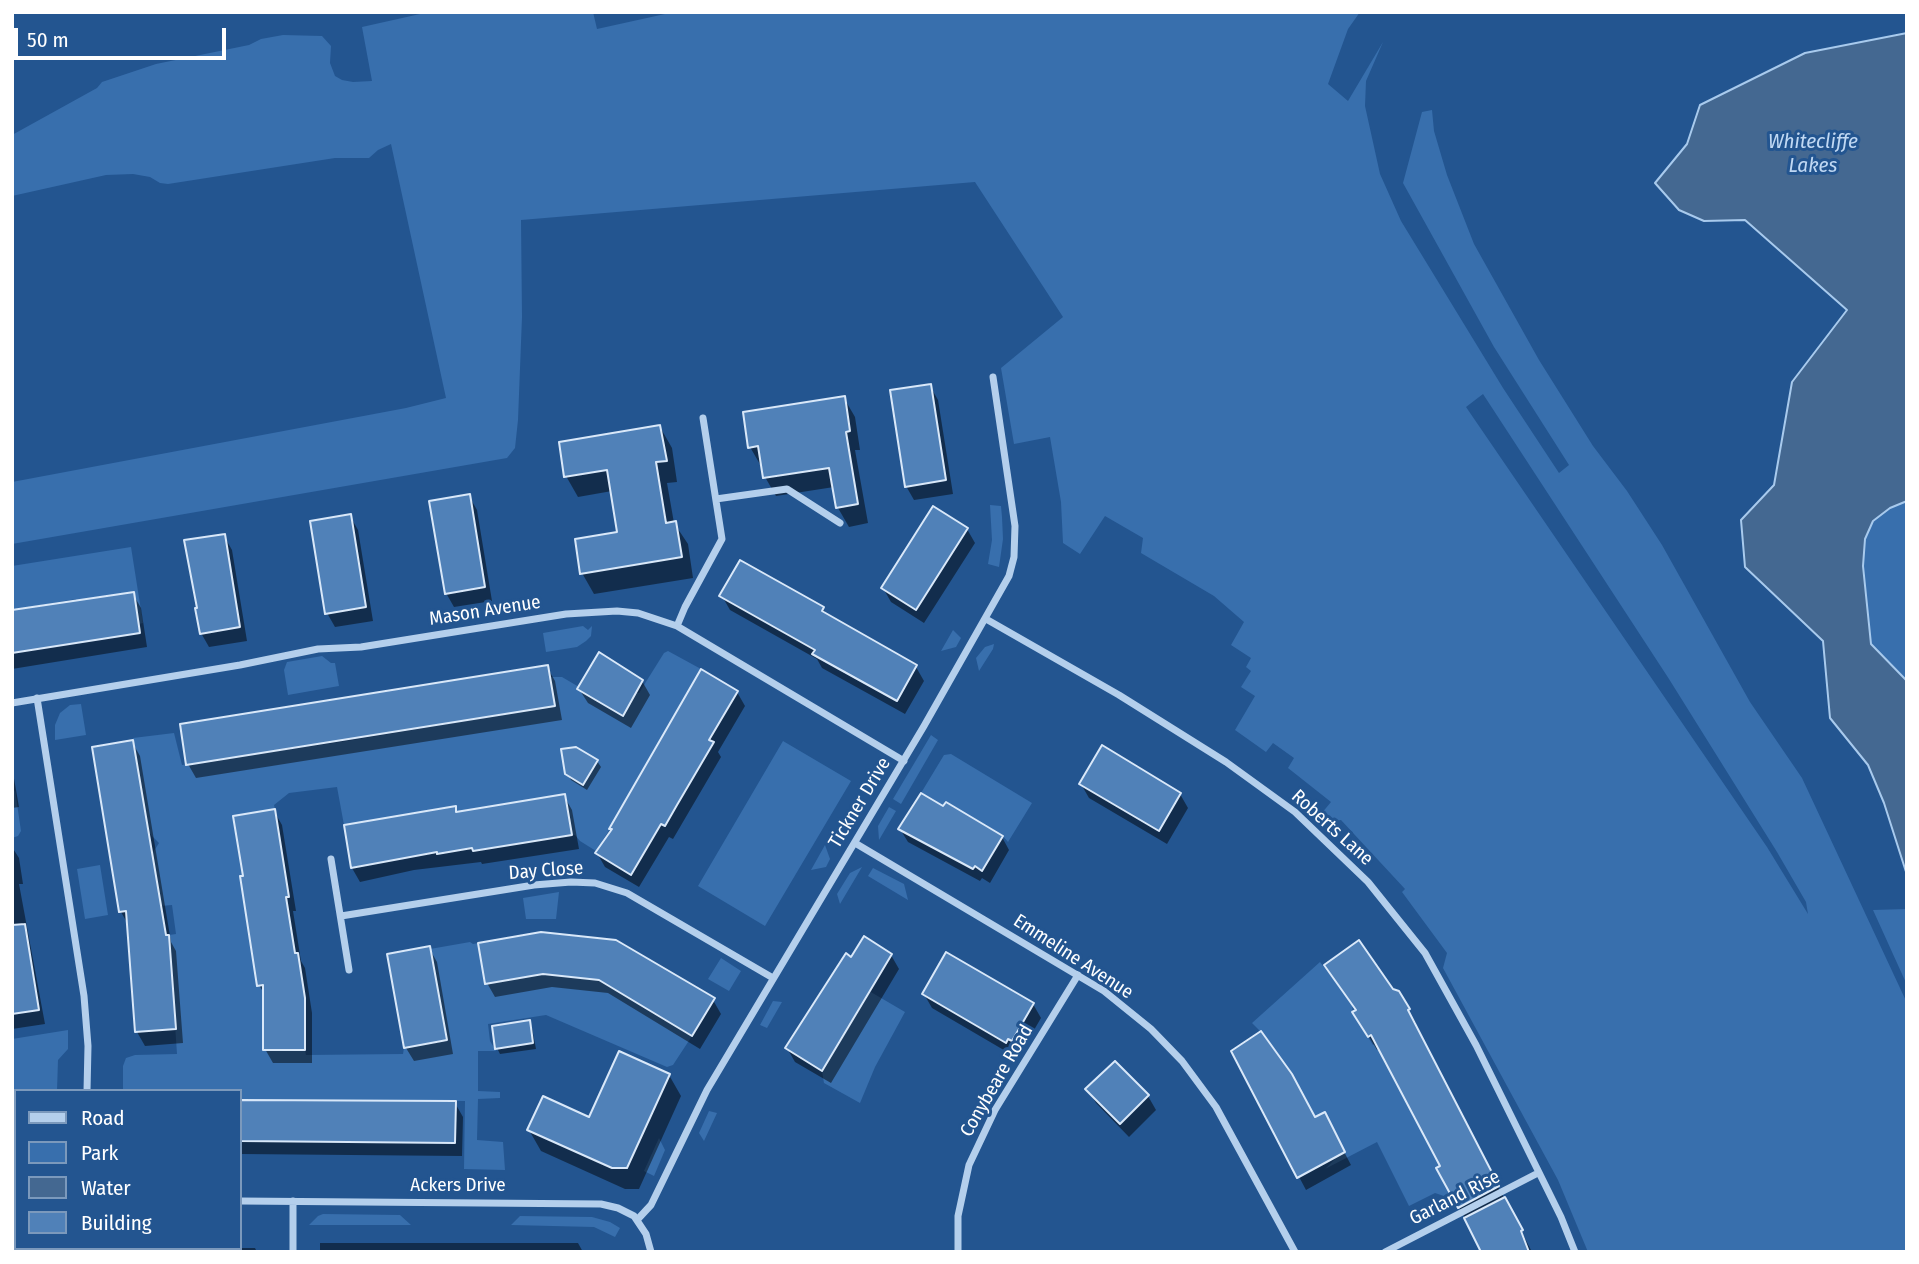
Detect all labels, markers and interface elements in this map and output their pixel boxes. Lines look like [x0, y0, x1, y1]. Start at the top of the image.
scale bar [18, 14, 229, 58]
text: 50 m [27, 27, 69, 53]
water label: Whitecliffe Lakes [1768, 129, 1858, 179]
street label: Mason Avenue [428, 591, 542, 631]
street label: Tickner Drive [824, 754, 896, 852]
street label: Roberts Lane [1286, 785, 1378, 871]
street label: Day Close [508, 857, 584, 885]
street label: Emmeline Avenue [1009, 910, 1137, 1004]
street label: Conybeare Road [956, 1021, 1038, 1141]
legend [14, 1089, 242, 1250]
text: Road [81, 1105, 125, 1131]
text: Park [81, 1140, 118, 1166]
street label: Garland Rise [1406, 1166, 1504, 1230]
text: Water [81, 1175, 131, 1201]
street label: Ackers Drive [410, 1175, 506, 1197]
text: Building [81, 1210, 152, 1236]

